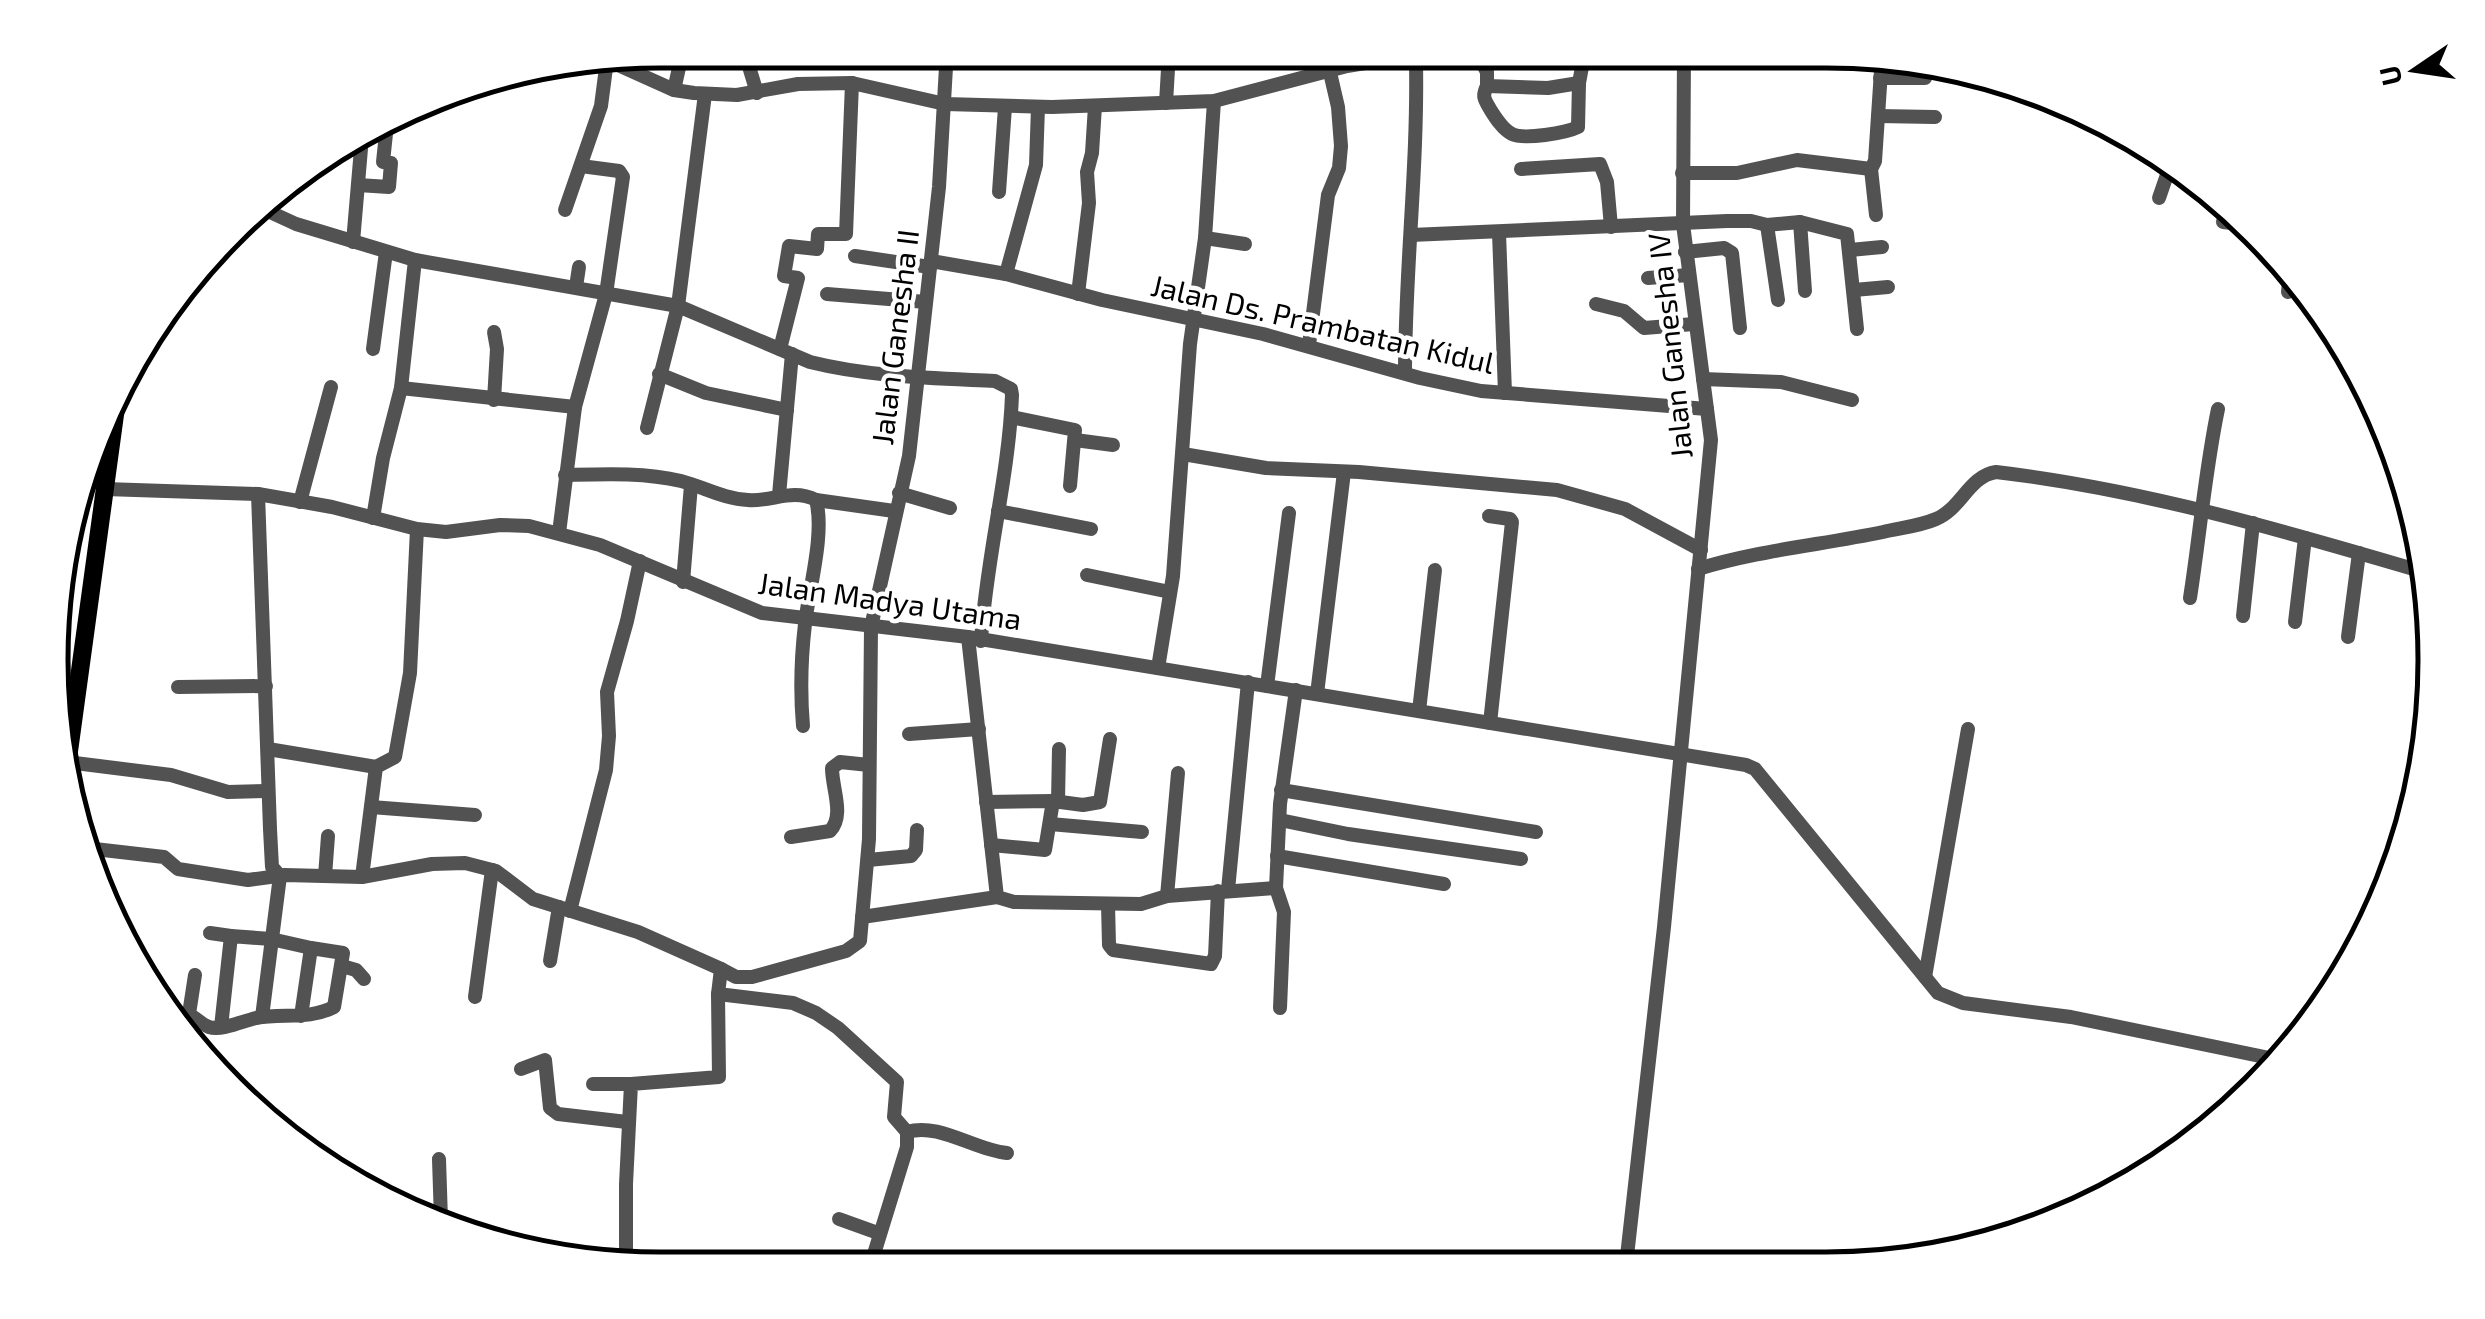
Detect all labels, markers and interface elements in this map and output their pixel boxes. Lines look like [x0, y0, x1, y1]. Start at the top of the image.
north arrow [2365, 20, 2465, 120]
text: U [2371, 63, 2408, 89]
street label: Jalan Ganesha II [863, 227, 925, 447]
street label: Jalan Ganesha IV [1639, 231, 1699, 461]
street label: Jalan Ds. Prambatan Kidul [1148, 266, 1498, 380]
street label: Jalan Madya Utama [756, 564, 1024, 636]

